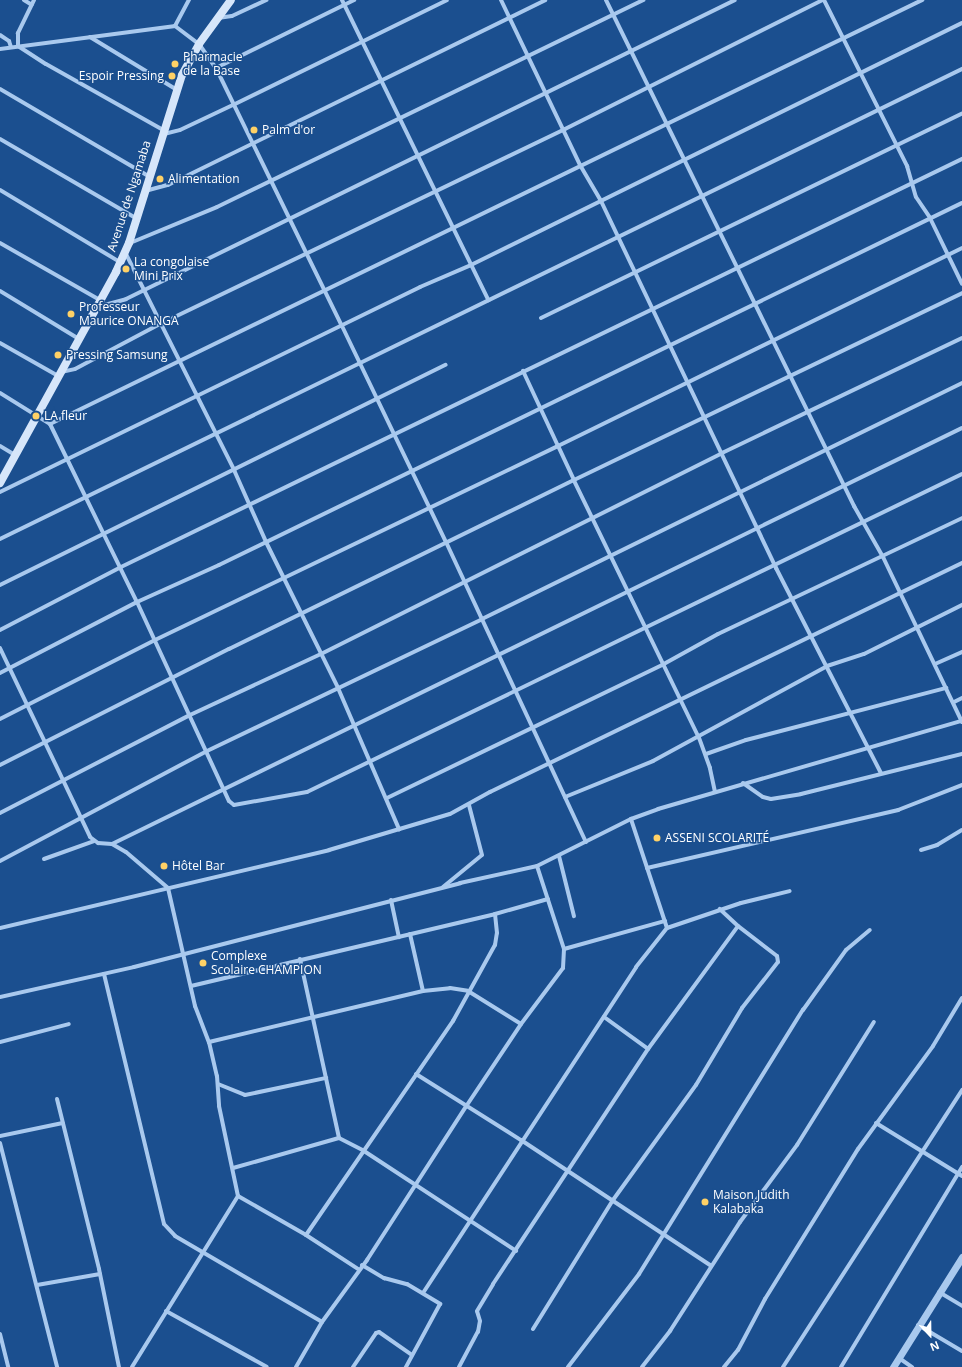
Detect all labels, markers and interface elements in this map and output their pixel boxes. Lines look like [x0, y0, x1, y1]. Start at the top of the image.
place label: Pharmacie de la Base [183, 50, 242, 78]
marker: Pharmacie de la Base [170, 59, 180, 69]
place label: Espoir Pressing [79, 69, 164, 83]
marker: Espoir Pressing [167, 71, 177, 81]
place label: Palm d'or [262, 123, 315, 137]
marker: Palm d'or [249, 125, 259, 135]
street label: Avenue de Ngamaba [104, 139, 154, 253]
place label: Alimentation [168, 172, 240, 186]
marker: Alimentation [155, 174, 165, 184]
place label: La congolaise Mini Prix [134, 255, 209, 283]
marker: La congolaise Mini Prix [121, 264, 131, 274]
place label: Professeur Maurice ONANGA [79, 300, 179, 328]
marker: Professeur Maurice ONANGA [66, 309, 76, 319]
place label: Pressing Samsung [66, 348, 168, 362]
marker: Pressing Samsung [53, 350, 63, 360]
place label: LA fleur [44, 409, 87, 423]
marker: LA fleur [31, 411, 41, 421]
place label: ASSENI SCOLARITÉ [665, 831, 769, 845]
marker: ASSENI SCOLARITÉ [652, 833, 662, 843]
place label: Hôtel Bar [172, 859, 225, 873]
marker: Hôtel Bar [159, 861, 169, 871]
place label: Complexe Scolaire CHAMPION [211, 949, 322, 977]
marker: Complexe Scolaire CHAMPION [198, 958, 208, 968]
place label: Maison Judith Kalabaka [713, 1188, 789, 1216]
marker: Maison Judith Kalabaka [700, 1197, 710, 1207]
north arrow [910, 1315, 950, 1355]
text: N [928, 1338, 942, 1355]

